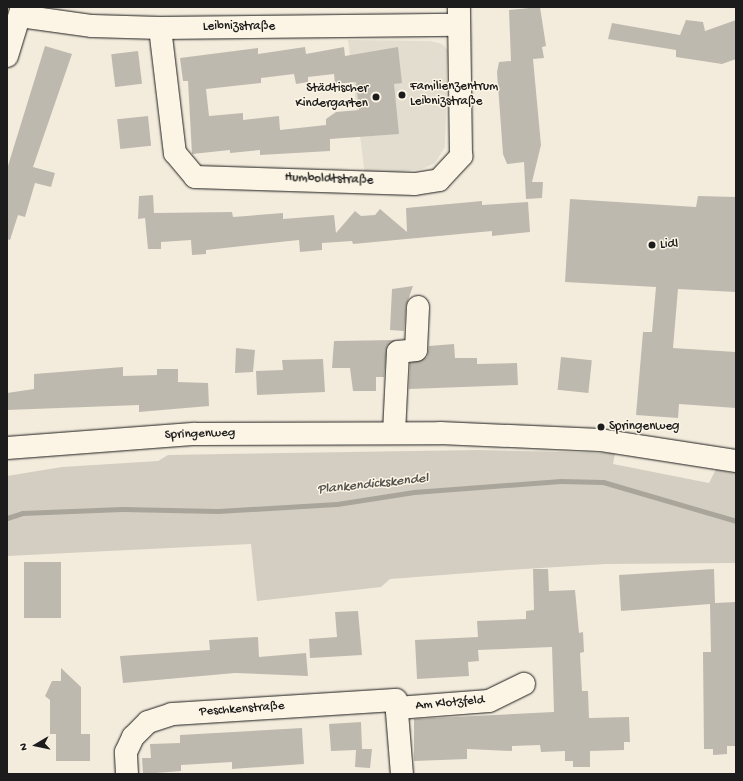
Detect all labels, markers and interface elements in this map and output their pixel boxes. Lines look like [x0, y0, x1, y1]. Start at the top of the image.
street label: Leibnizstraße [203, 19, 275, 35]
place label: Familienzentrum Leibnizstraße [410, 80, 498, 111]
place label: Städtischer Kindergarten [296, 82, 368, 113]
marker: Familienzentrum Leibnizstraße [397, 90, 407, 100]
marker: Städtischer Kindergarten [371, 92, 381, 102]
street label: Humboldtstraße [284, 171, 374, 189]
place label: Lidl [660, 237, 678, 253]
marker: Lidl [647, 240, 657, 250]
place label: Springenweg [609, 419, 679, 435]
marker: Springenweg [596, 422, 606, 432]
street label: Springenweg [165, 426, 235, 444]
water label: Plankendickskendel [317, 471, 429, 499]
street label: Am Klotzfeld [415, 693, 485, 715]
street label: Peschkenstraße [199, 699, 285, 721]
north arrow [16, 725, 56, 765]
text: N [18, 742, 31, 751]

